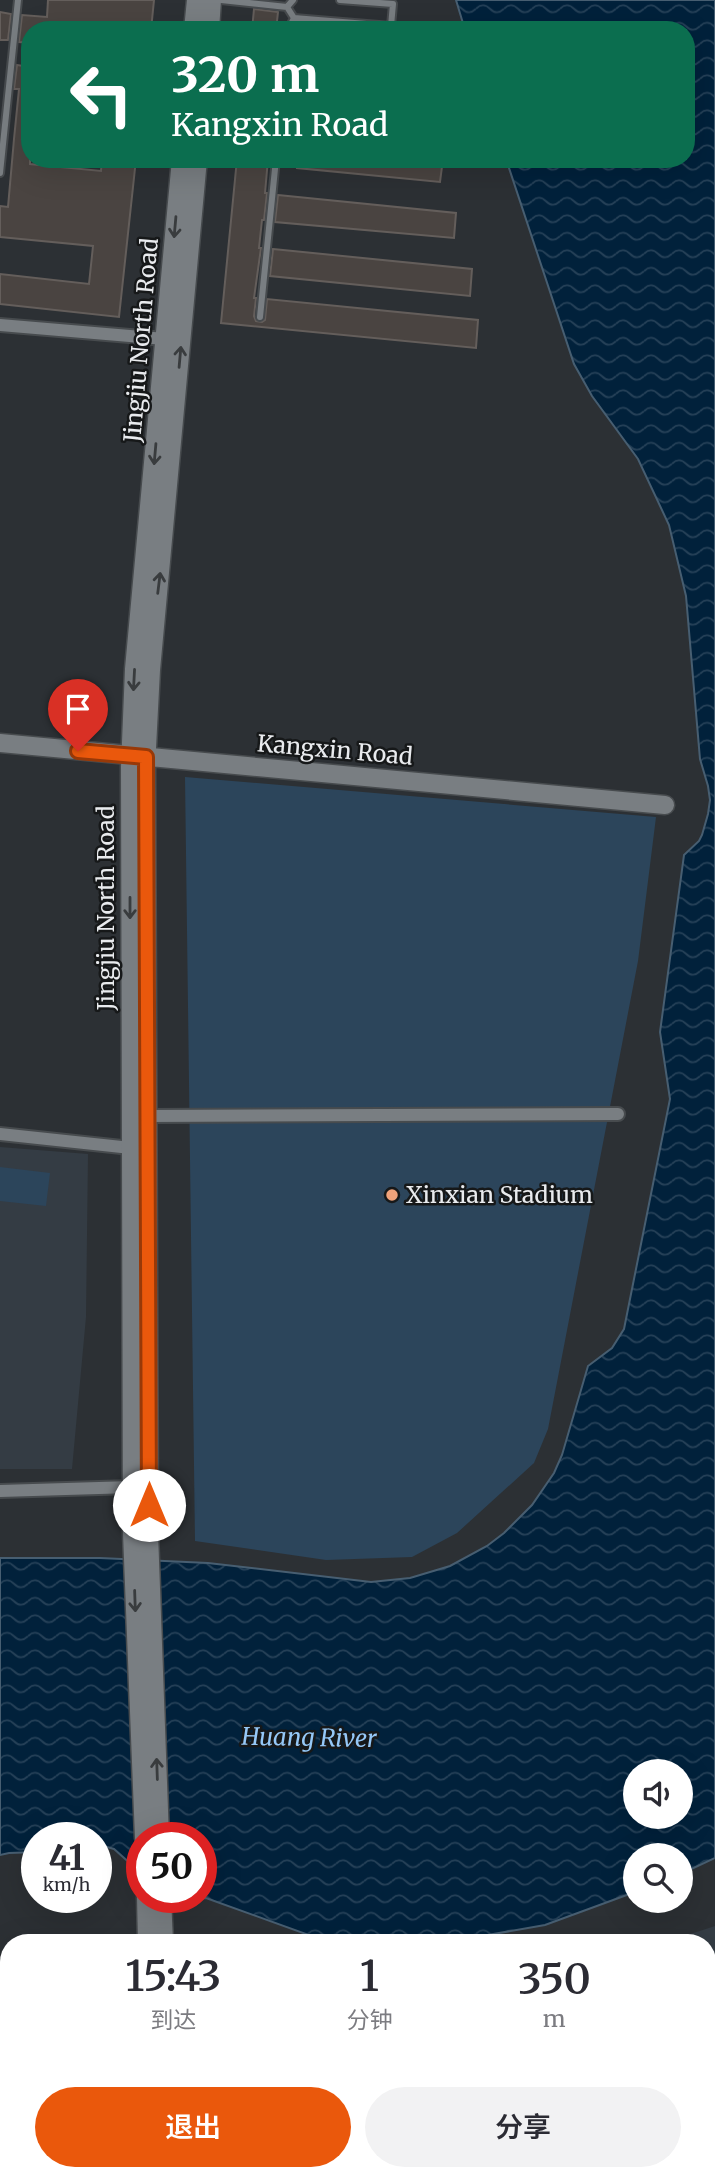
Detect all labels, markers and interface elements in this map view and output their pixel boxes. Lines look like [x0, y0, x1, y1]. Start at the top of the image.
text: 320 m [171, 44, 319, 105]
icon: left [56, 49, 147, 140]
text: Kangxin Road [171, 105, 388, 145]
one-way arrow [168, 215, 181, 238]
street label: Jingjiu North Road [117, 236, 164, 444]
one-way arrow [174, 346, 187, 368]
one-way arrow [148, 442, 161, 465]
one-way arrow [153, 572, 166, 595]
one-way arrow [127, 669, 140, 692]
pin [48, 679, 108, 751]
icon: arrive [59, 690, 97, 728]
street label: Kangxin Road [256, 728, 414, 771]
street label: Jingjiu North Road [91, 805, 120, 1011]
one-way arrow [123, 896, 137, 919]
place label: Xinxian Stadium [406, 1180, 593, 1209]
marker: Xinxian Stadium [384, 1187, 400, 1203]
position arrow [112, 1468, 186, 1542]
one-way arrow [128, 1590, 141, 1613]
water label: Huang River [240, 1721, 378, 1754]
one-way arrow [151, 1758, 164, 1781]
map controls [623, 1759, 693, 1913]
button: sound [623, 1759, 693, 1829]
speed limit sign: 50 [126, 1822, 217, 1913]
text: 41 [48, 1836, 85, 1880]
button: search [623, 1843, 693, 1913]
text: km/h [43, 1873, 90, 1896]
text: 15:43 [125, 1950, 221, 2002]
text: 1 [360, 1950, 379, 2002]
text: 350 [518, 1953, 591, 2005]
text: m [543, 2004, 566, 2033]
text: 到达 [150, 2005, 196, 2034]
text: 分钟 [346, 2005, 392, 2034]
button: 退出 [35, 2087, 351, 2167]
button: 分享 [365, 2087, 681, 2167]

